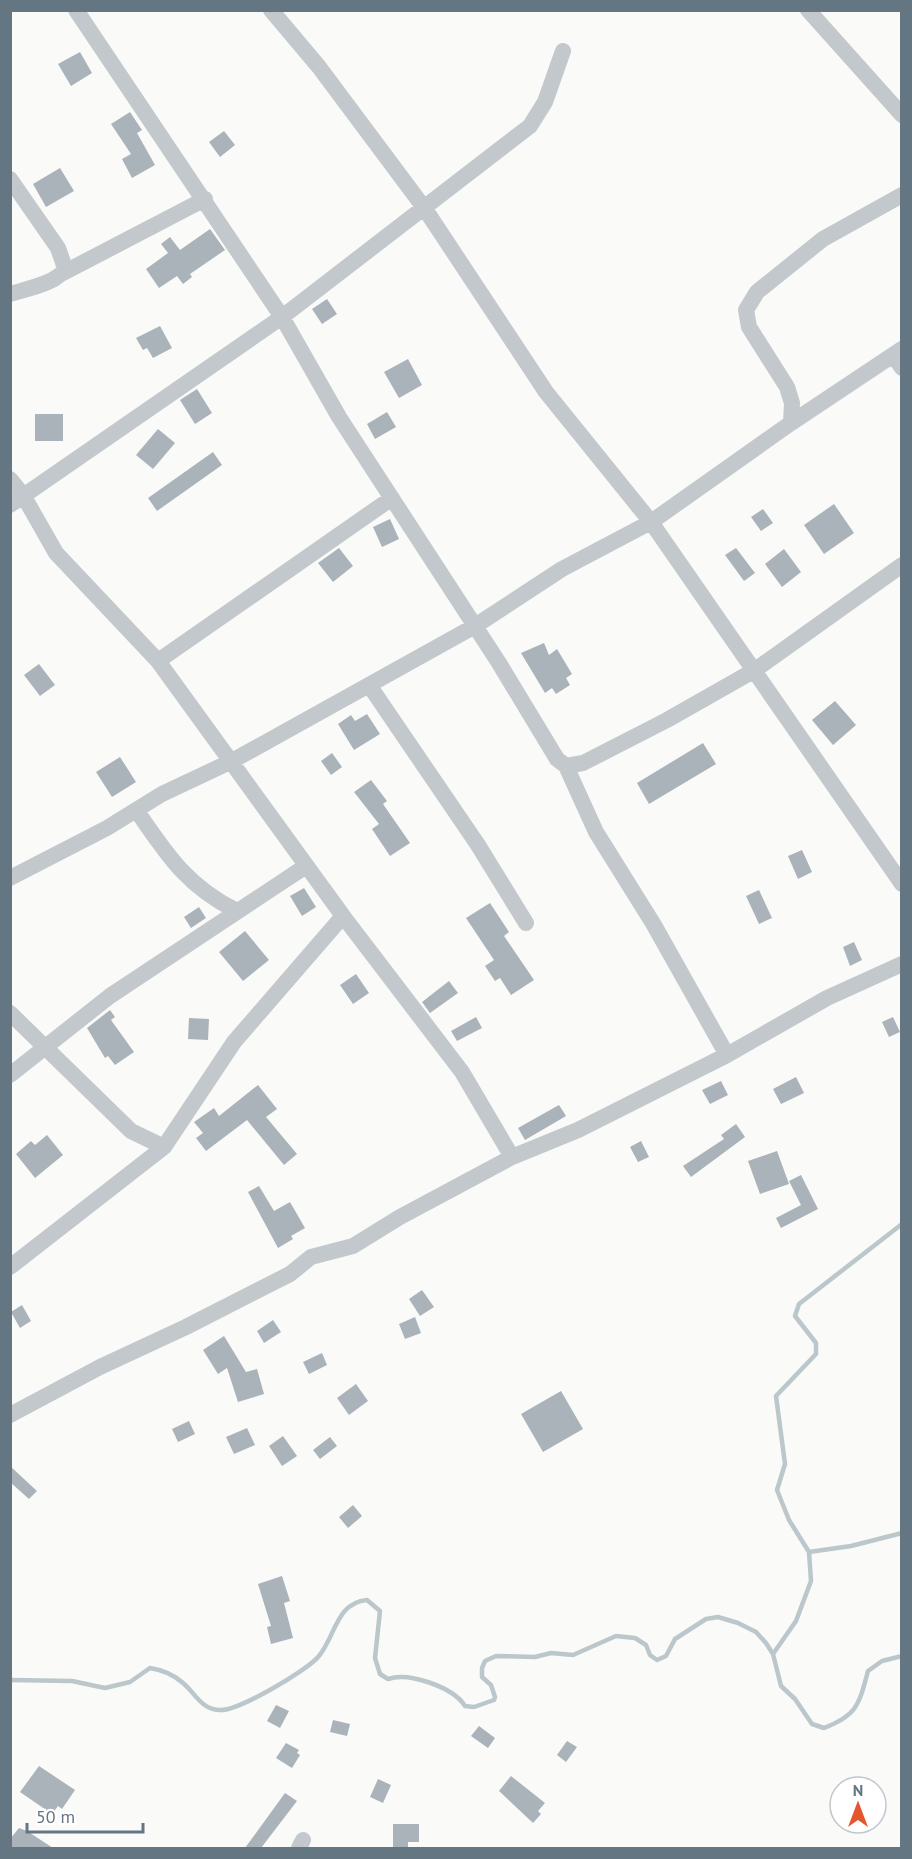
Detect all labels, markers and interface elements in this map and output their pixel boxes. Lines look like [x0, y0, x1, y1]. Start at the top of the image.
north arrow [828, 1775, 888, 1835]
text: N [853, 1780, 863, 1800]
scale bar [27, 1796, 142, 1834]
text: 50 m [36, 1805, 75, 1828]

